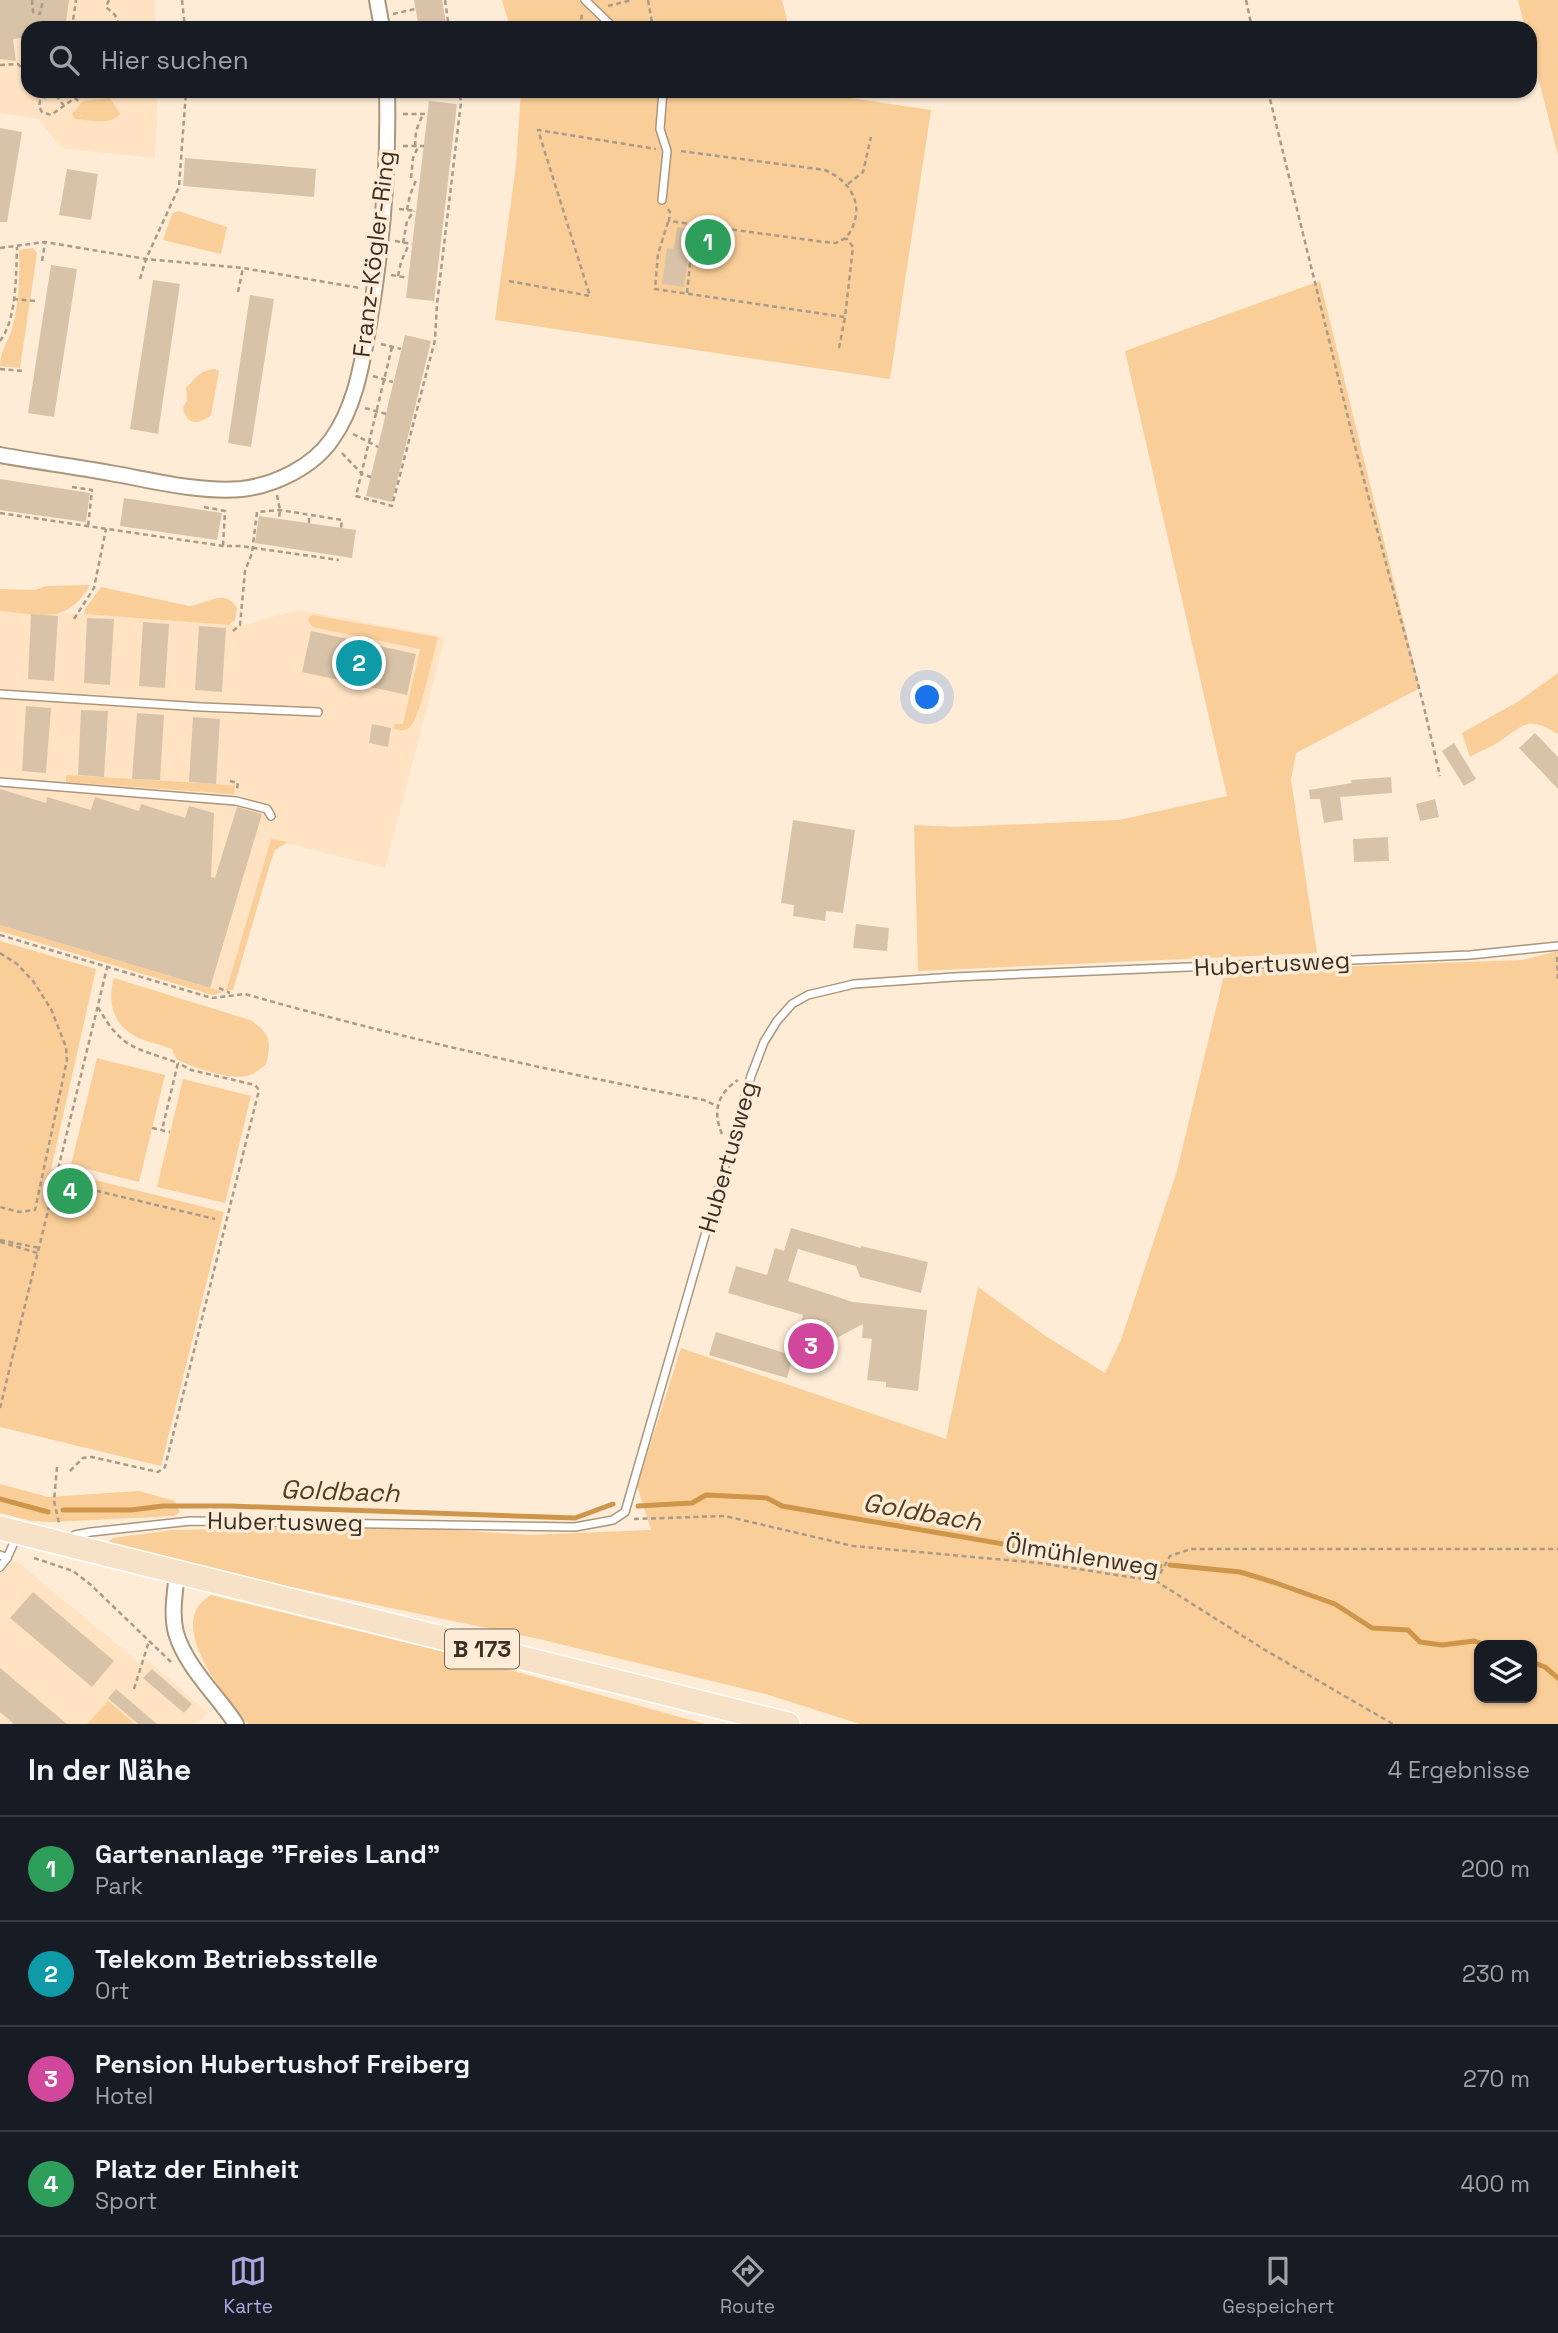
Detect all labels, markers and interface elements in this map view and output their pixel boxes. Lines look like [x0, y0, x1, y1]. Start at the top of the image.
search box [21, 21, 1537, 98]
icon: search [45, 41, 83, 79]
text: Hier suchen [101, 43, 249, 77]
street label: Franz-Kögler-Ring [345, 149, 402, 359]
pin: 1 [685, 216, 731, 268]
pin: 2 [336, 637, 382, 689]
your location [910, 680, 944, 714]
street label: Hubertusweg [1193, 944, 1351, 983]
street label: Hubertusweg [691, 1078, 764, 1236]
pin: 4 [47, 1165, 93, 1217]
pin: 3 [788, 1320, 834, 1372]
water label: Goldbach [280, 1472, 401, 1510]
water label: Goldbach [860, 1485, 985, 1539]
street label: Hubertusweg [207, 1505, 363, 1538]
street label: Ölmühlenweg [1003, 1528, 1161, 1583]
road number: B 173 [445, 1630, 519, 1668]
map controls [1474, 1640, 1537, 1703]
button: layers [1474, 1640, 1537, 1703]
text: In der Nähe [28, 1750, 191, 1789]
text: 4 Ergebnisse [1388, 1755, 1530, 1785]
text: Gartenanlage "Freies Land" [95, 1837, 440, 1871]
text: 1 [46, 1854, 56, 1884]
text: 200 m [1461, 1854, 1530, 1884]
text: Park [95, 1871, 143, 1901]
text: Telekom Betriebsstelle [95, 1942, 378, 1976]
text: 2 [44, 1959, 58, 1989]
text: 230 m [1462, 1959, 1530, 1989]
text: Ort [95, 1976, 130, 2006]
text: Pension Hubertushof Freiberg [95, 2047, 470, 2081]
text: 3 [44, 2064, 58, 2094]
text: 270 m [1463, 2064, 1530, 2094]
text: Hotel [95, 2081, 153, 2111]
text: Platz der Einheit [95, 2152, 299, 2186]
text: 4 [44, 2169, 58, 2199]
text: 400 m [1460, 2169, 1530, 2199]
text: Sport [95, 2186, 157, 2216]
tab: Karte [224, 2252, 273, 2319]
tab: Route [720, 2252, 775, 2319]
tab: Gespeichert [1222, 2252, 1334, 2319]

